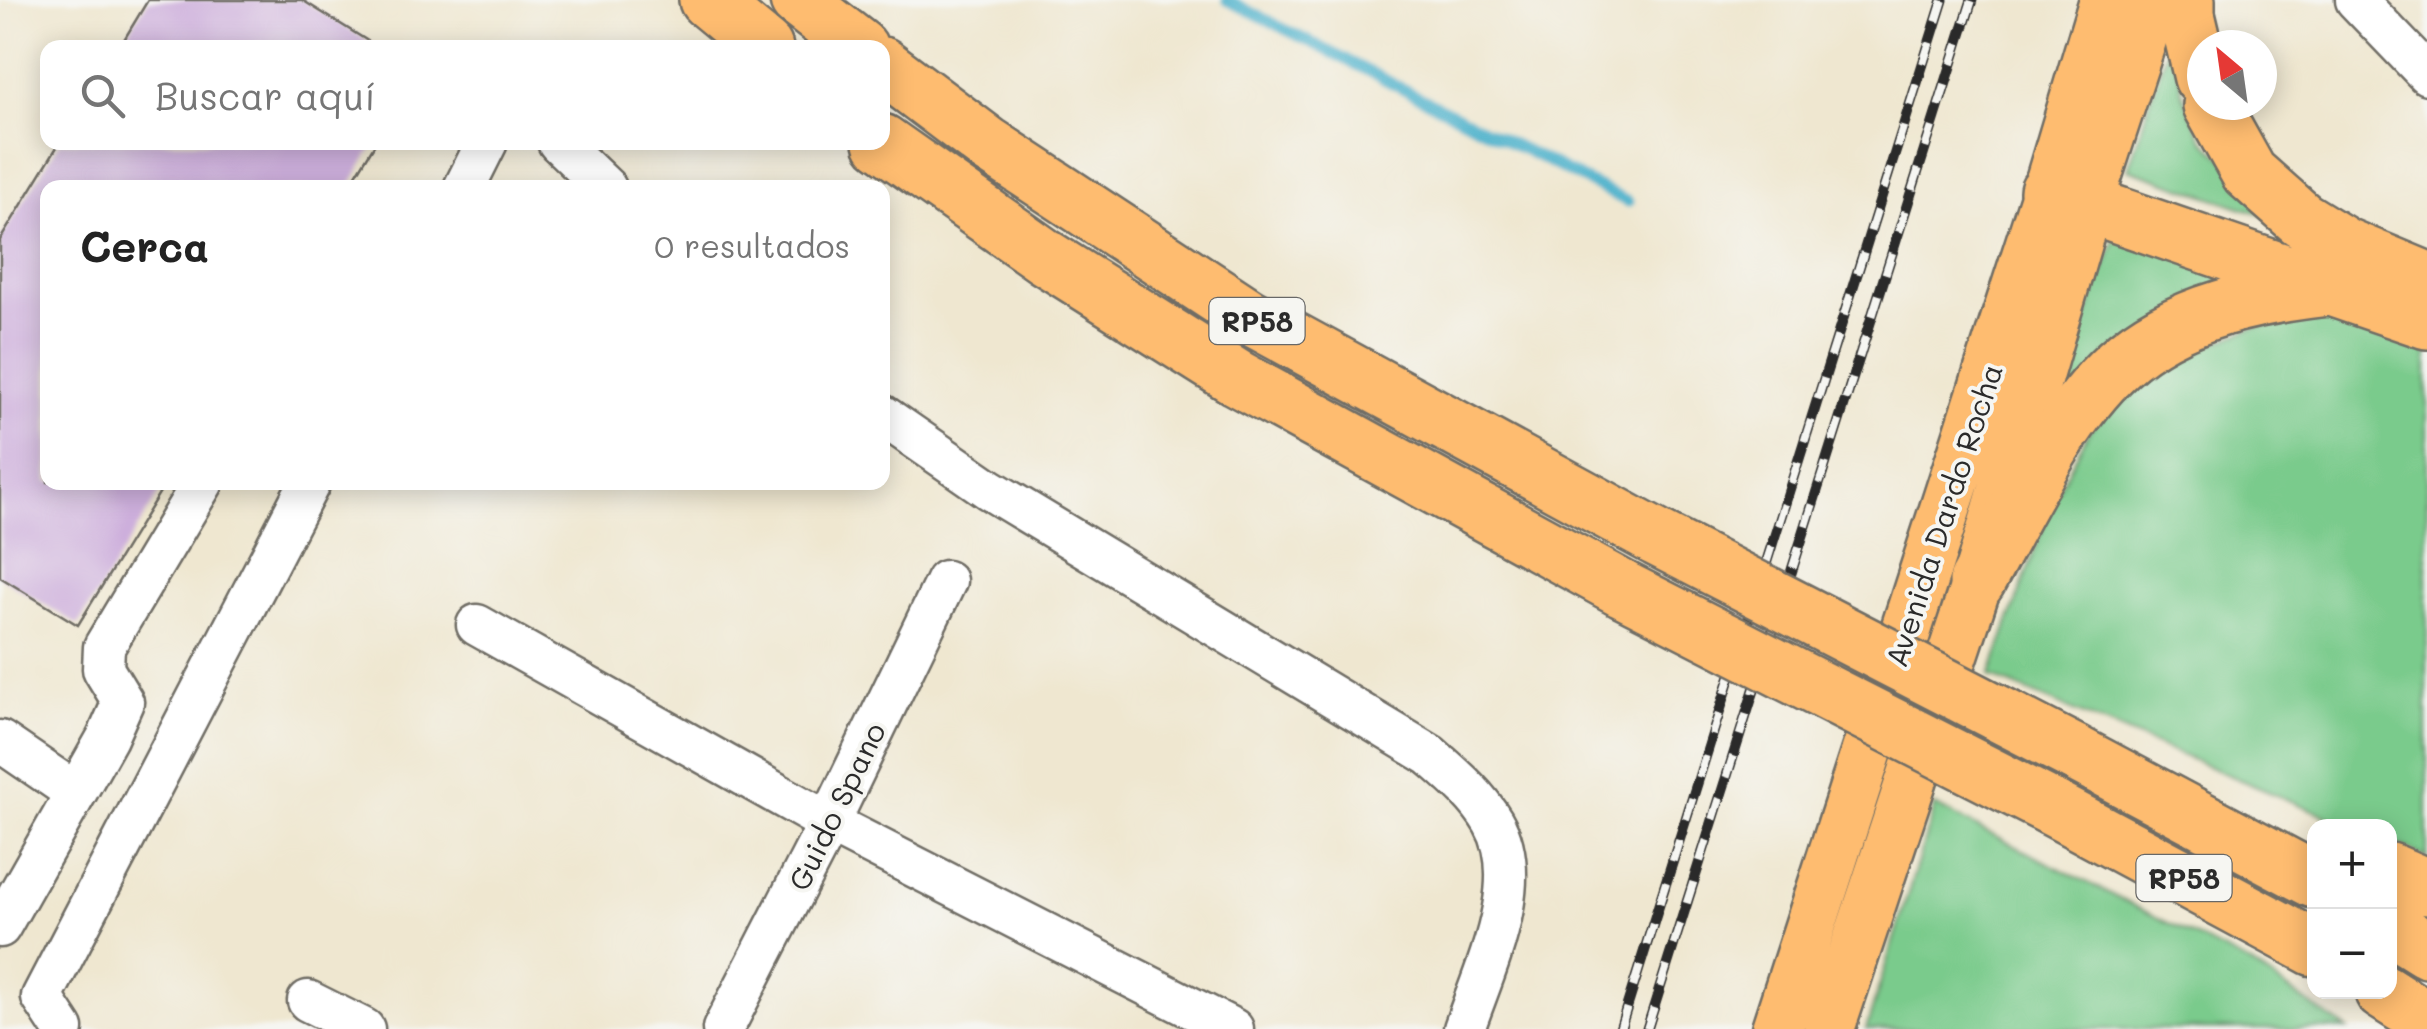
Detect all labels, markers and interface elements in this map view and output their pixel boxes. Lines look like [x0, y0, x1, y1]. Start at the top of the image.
north arrow [2187, 30, 2277, 120]
search box [40, 40, 890, 150]
icon: search [75, 68, 130, 123]
text: Buscar aquí [155, 70, 376, 120]
text: Cerca [80, 218, 209, 273]
text: 0 resultados [654, 224, 850, 266]
road number: RP58 [1210, 298, 1304, 344]
street label: Avenida Dardo Rocha [1875, 358, 2011, 672]
street label: Guido Spano [778, 715, 894, 897]
map controls [2307, 819, 2397, 999]
button: + [2307, 819, 2397, 909]
road number: RP58 [2136, 855, 2232, 901]
button: − [2307, 909, 2397, 999]

